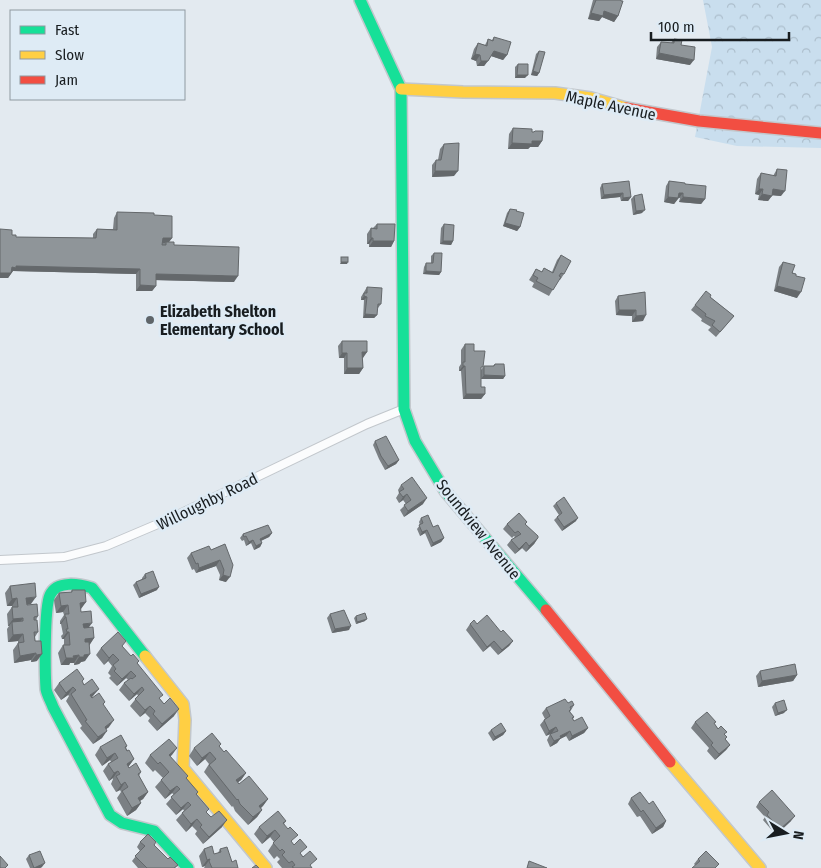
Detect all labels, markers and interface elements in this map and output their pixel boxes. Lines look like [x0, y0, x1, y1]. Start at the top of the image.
legend [10, 10, 185, 100]
scale bar [651, 10, 788, 42]
text: 100 m [658, 18, 695, 36]
text: Fast [55, 21, 79, 39]
text: Slow [55, 46, 84, 64]
text: Jam [55, 71, 78, 89]
street label: Maple Avenue [564, 87, 658, 124]
place label: Elizabeth Shelton Elementary School [160, 302, 285, 339]
marker: Elizabeth Shelton Elementary School [144, 314, 156, 326]
street label: Willoughby Road [154, 469, 261, 534]
street label: Soundview Avenue [432, 475, 525, 583]
north arrow [761, 808, 811, 858]
text: N [789, 830, 807, 841]

